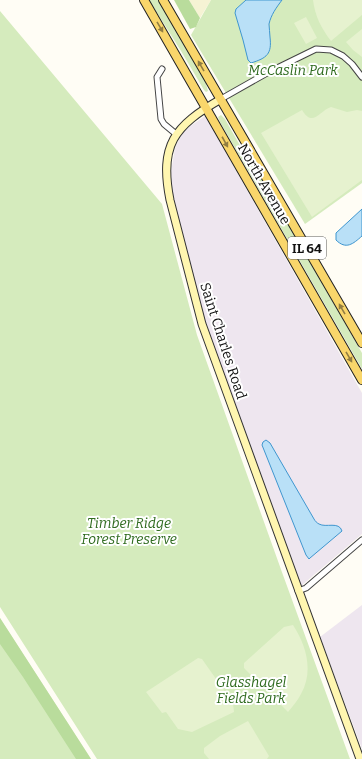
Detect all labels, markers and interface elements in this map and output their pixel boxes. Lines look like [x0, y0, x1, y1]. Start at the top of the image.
one-way arrow [156, 21, 163, 33]
one-way arrow [198, 60, 205, 71]
park label: McCaslin Park [248, 62, 338, 79]
one-way arrow [222, 136, 229, 148]
street label: North Avenue [234, 140, 294, 228]
road number: IL 64 [288, 237, 326, 259]
street label: Saint Charles Road [196, 281, 250, 401]
one-way arrow [339, 303, 346, 315]
one-way arrow [345, 351, 352, 363]
park label: Timber Ridge Forest Preserve [81, 515, 177, 548]
park label: Glasshagel Fields Park [216, 674, 286, 707]

